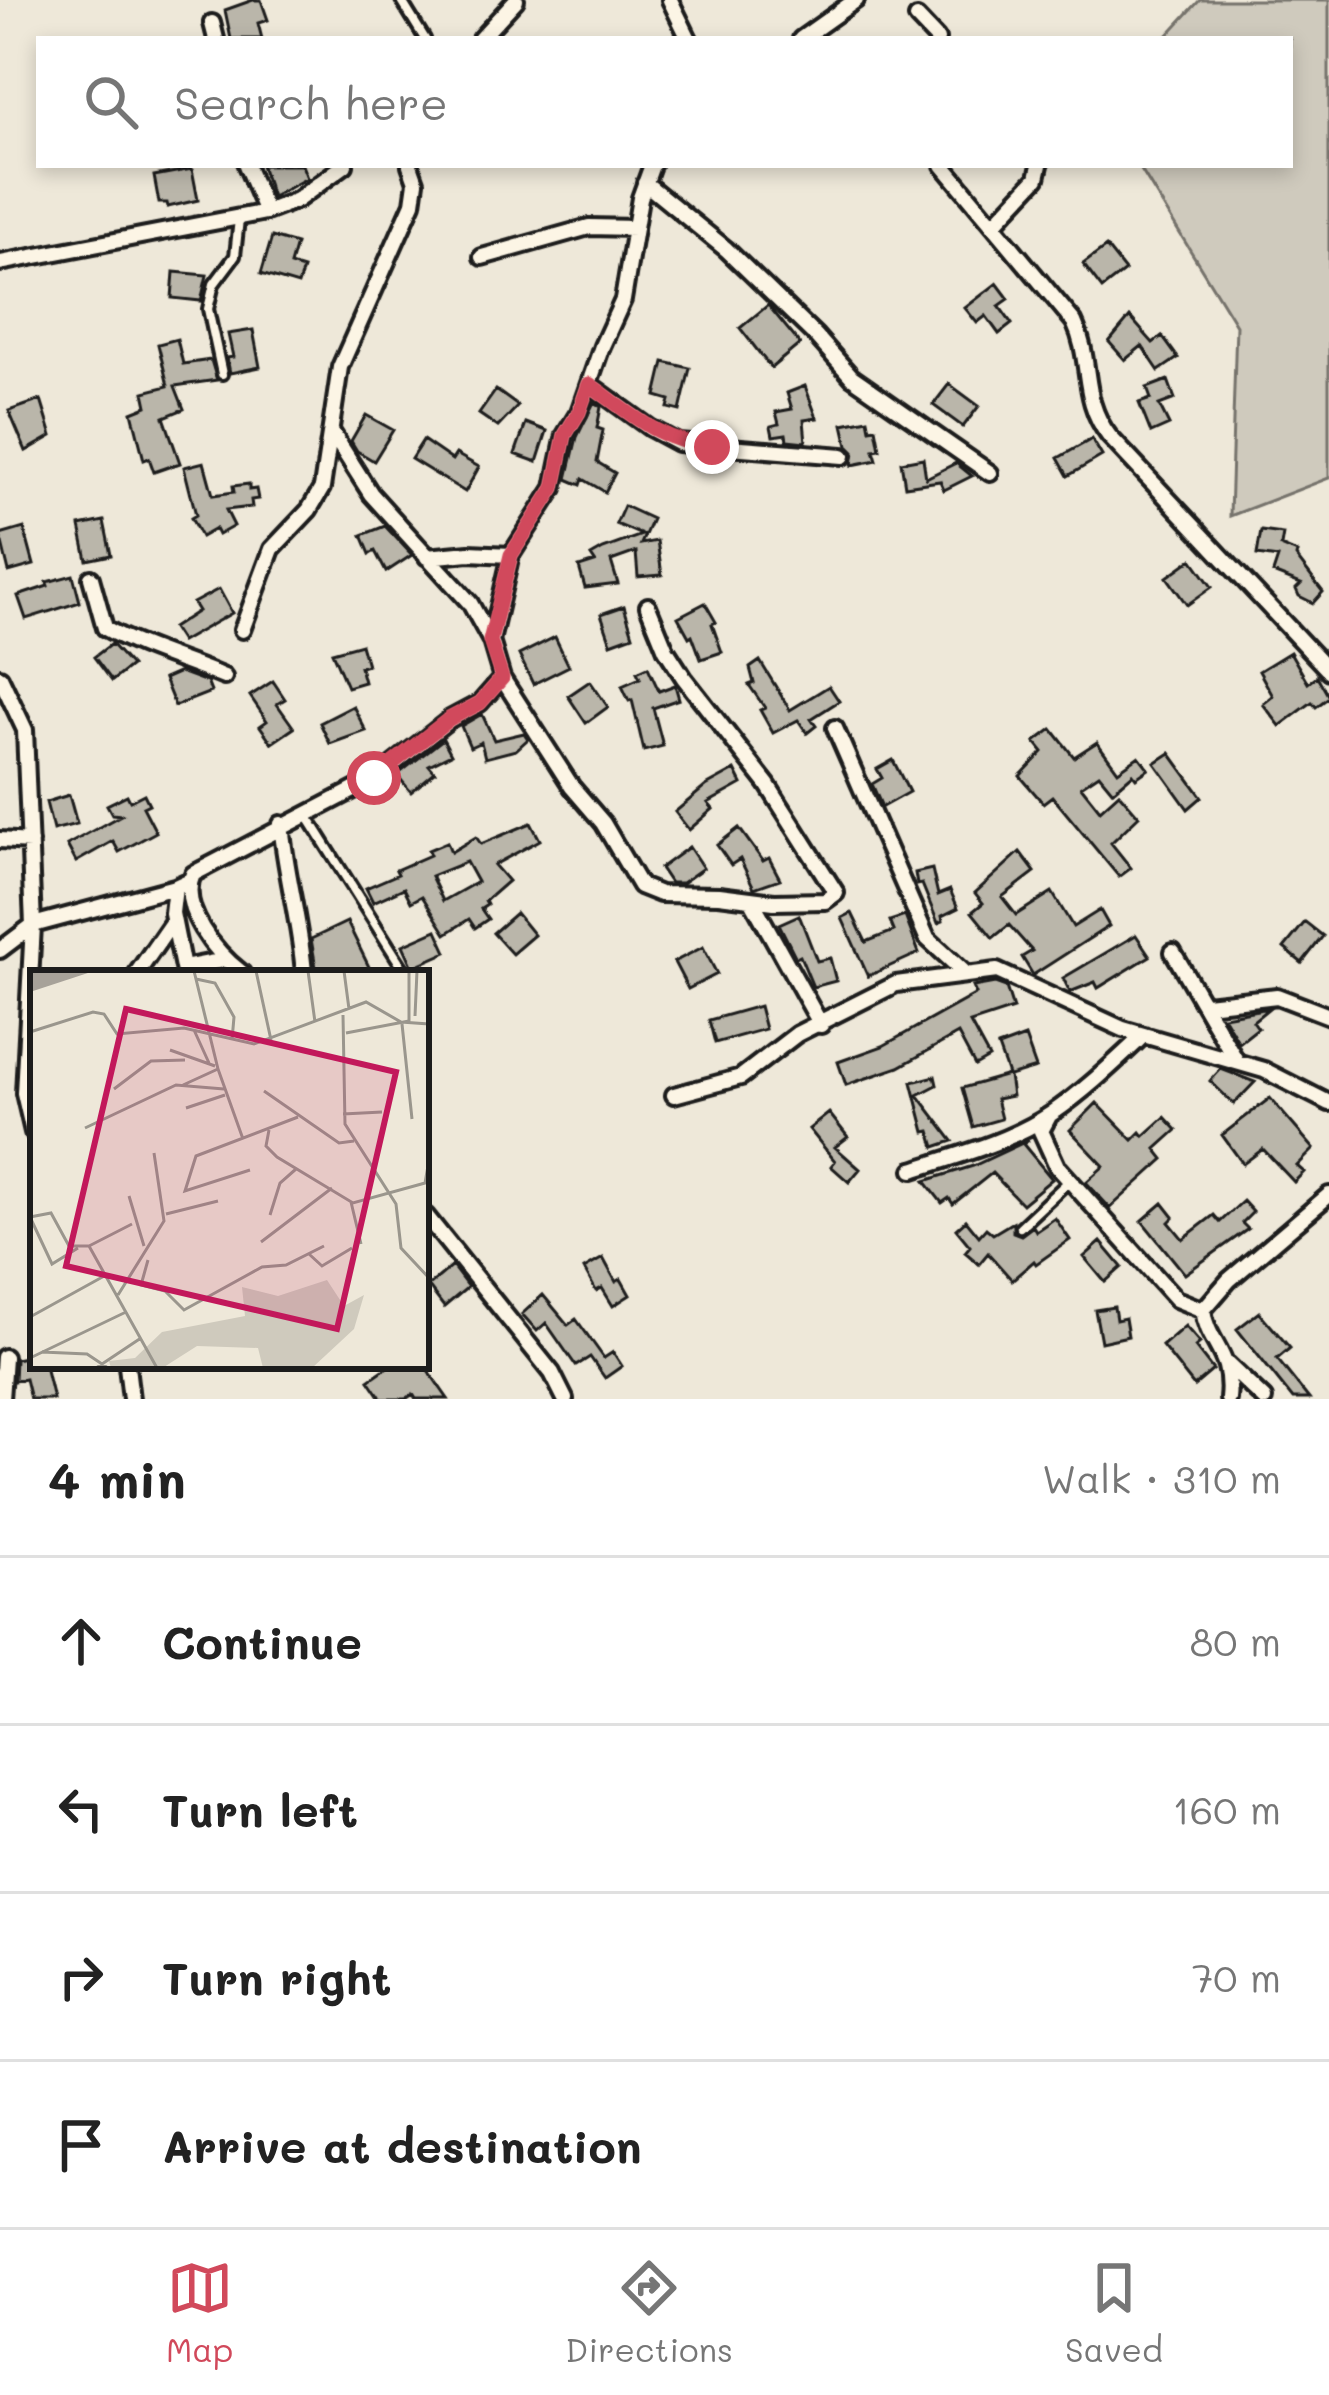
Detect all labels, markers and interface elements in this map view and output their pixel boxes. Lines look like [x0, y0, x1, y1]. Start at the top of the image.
search box [36, 36, 1293, 168]
icon: search [78, 69, 144, 135]
text: Search here [174, 73, 448, 131]
route end [685, 420, 739, 474]
route start [347, 751, 401, 805]
inset map [30, 970, 429, 1369]
text: 4 min [48, 1444, 186, 1511]
text: Walk · 310 m [1042, 1452, 1281, 1503]
icon: ahead [48, 1608, 114, 1674]
text: Continue [162, 1612, 362, 1670]
text: 80 m [1190, 1615, 1281, 1666]
icon: left [48, 1776, 114, 1842]
text: Turn left [162, 1780, 358, 1838]
text: 160 m [1172, 1783, 1281, 1834]
icon: right [48, 1944, 114, 2010]
text: Turn right [162, 1948, 391, 2006]
text: 70 m [1192, 1951, 1281, 2002]
icon: arrive [48, 2112, 114, 2178]
text: Arrive at destination [162, 2116, 642, 2174]
tab: Map [166, 2255, 233, 2370]
tab: Directions [565, 2255, 733, 2370]
tab: Saved [1065, 2255, 1163, 2370]

